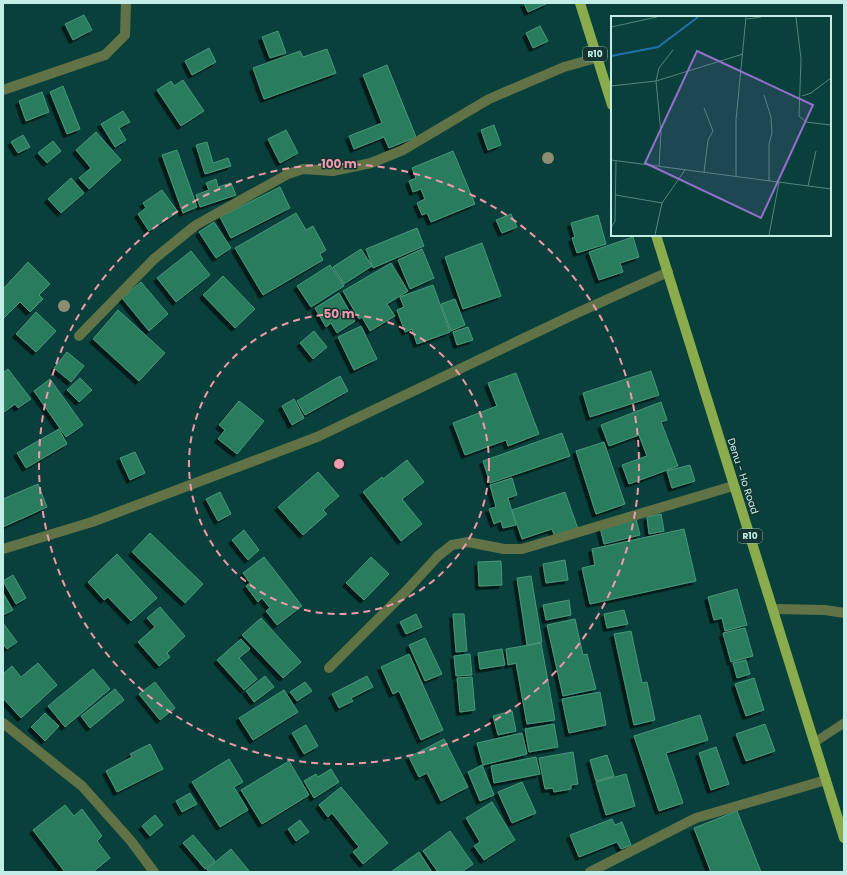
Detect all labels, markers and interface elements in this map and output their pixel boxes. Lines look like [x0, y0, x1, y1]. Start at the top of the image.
inset map [611, 16, 831, 236]
road number: R10 [583, 47, 607, 61]
text: 100 m [321, 155, 357, 172]
text: 50 m [324, 305, 355, 322]
street label: Denu - Ho Road [724, 436, 762, 516]
centre of rings [332, 457, 346, 471]
road number: R10 [738, 529, 762, 543]

